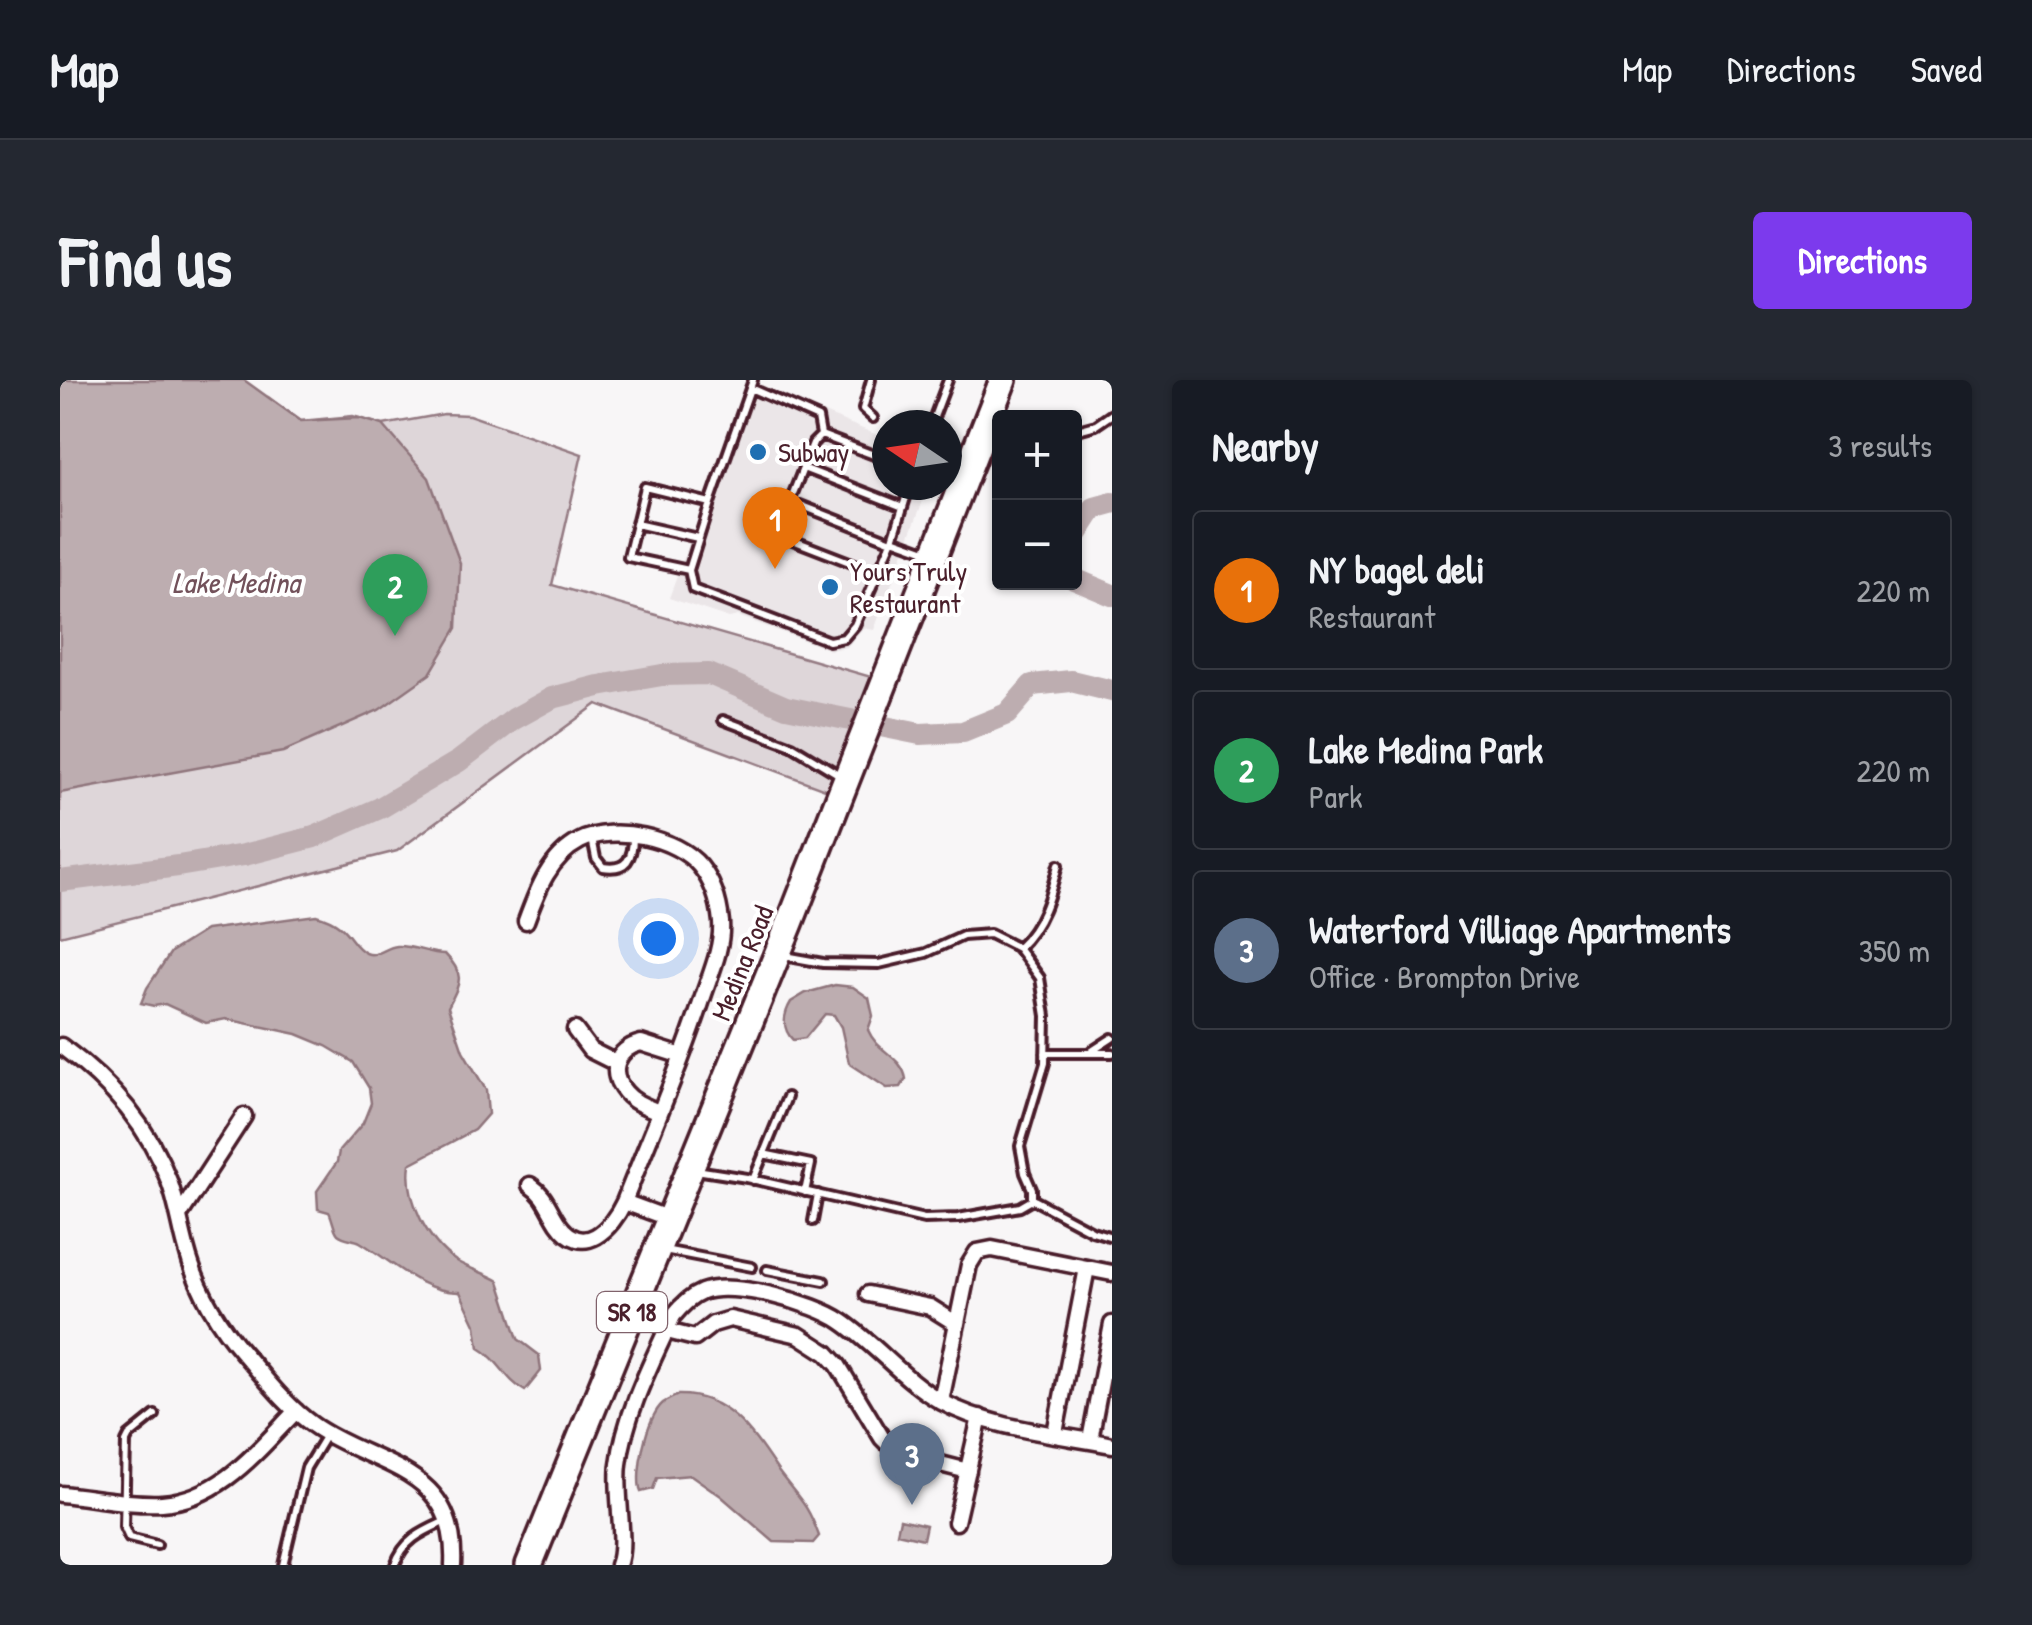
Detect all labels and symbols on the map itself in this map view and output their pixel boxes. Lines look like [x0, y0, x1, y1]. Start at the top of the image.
north arrow [872, 410, 962, 500]
place label: Subway [778, 433, 850, 471]
marker: Subway [747, 441, 769, 463]
pin: 1 [742, 486, 808, 569]
place label: Yours Truly Restaurant [850, 552, 967, 622]
pin: 2 [362, 554, 428, 636]
water label: Lake Medina [172, 562, 303, 602]
marker: Yours Truly Restaurant [819, 576, 841, 598]
street label: Medina Road [702, 900, 782, 1026]
your location [633, 913, 684, 964]
road number: SR 18 [597, 1292, 667, 1332]
pin: 3 [880, 1422, 944, 1505]

